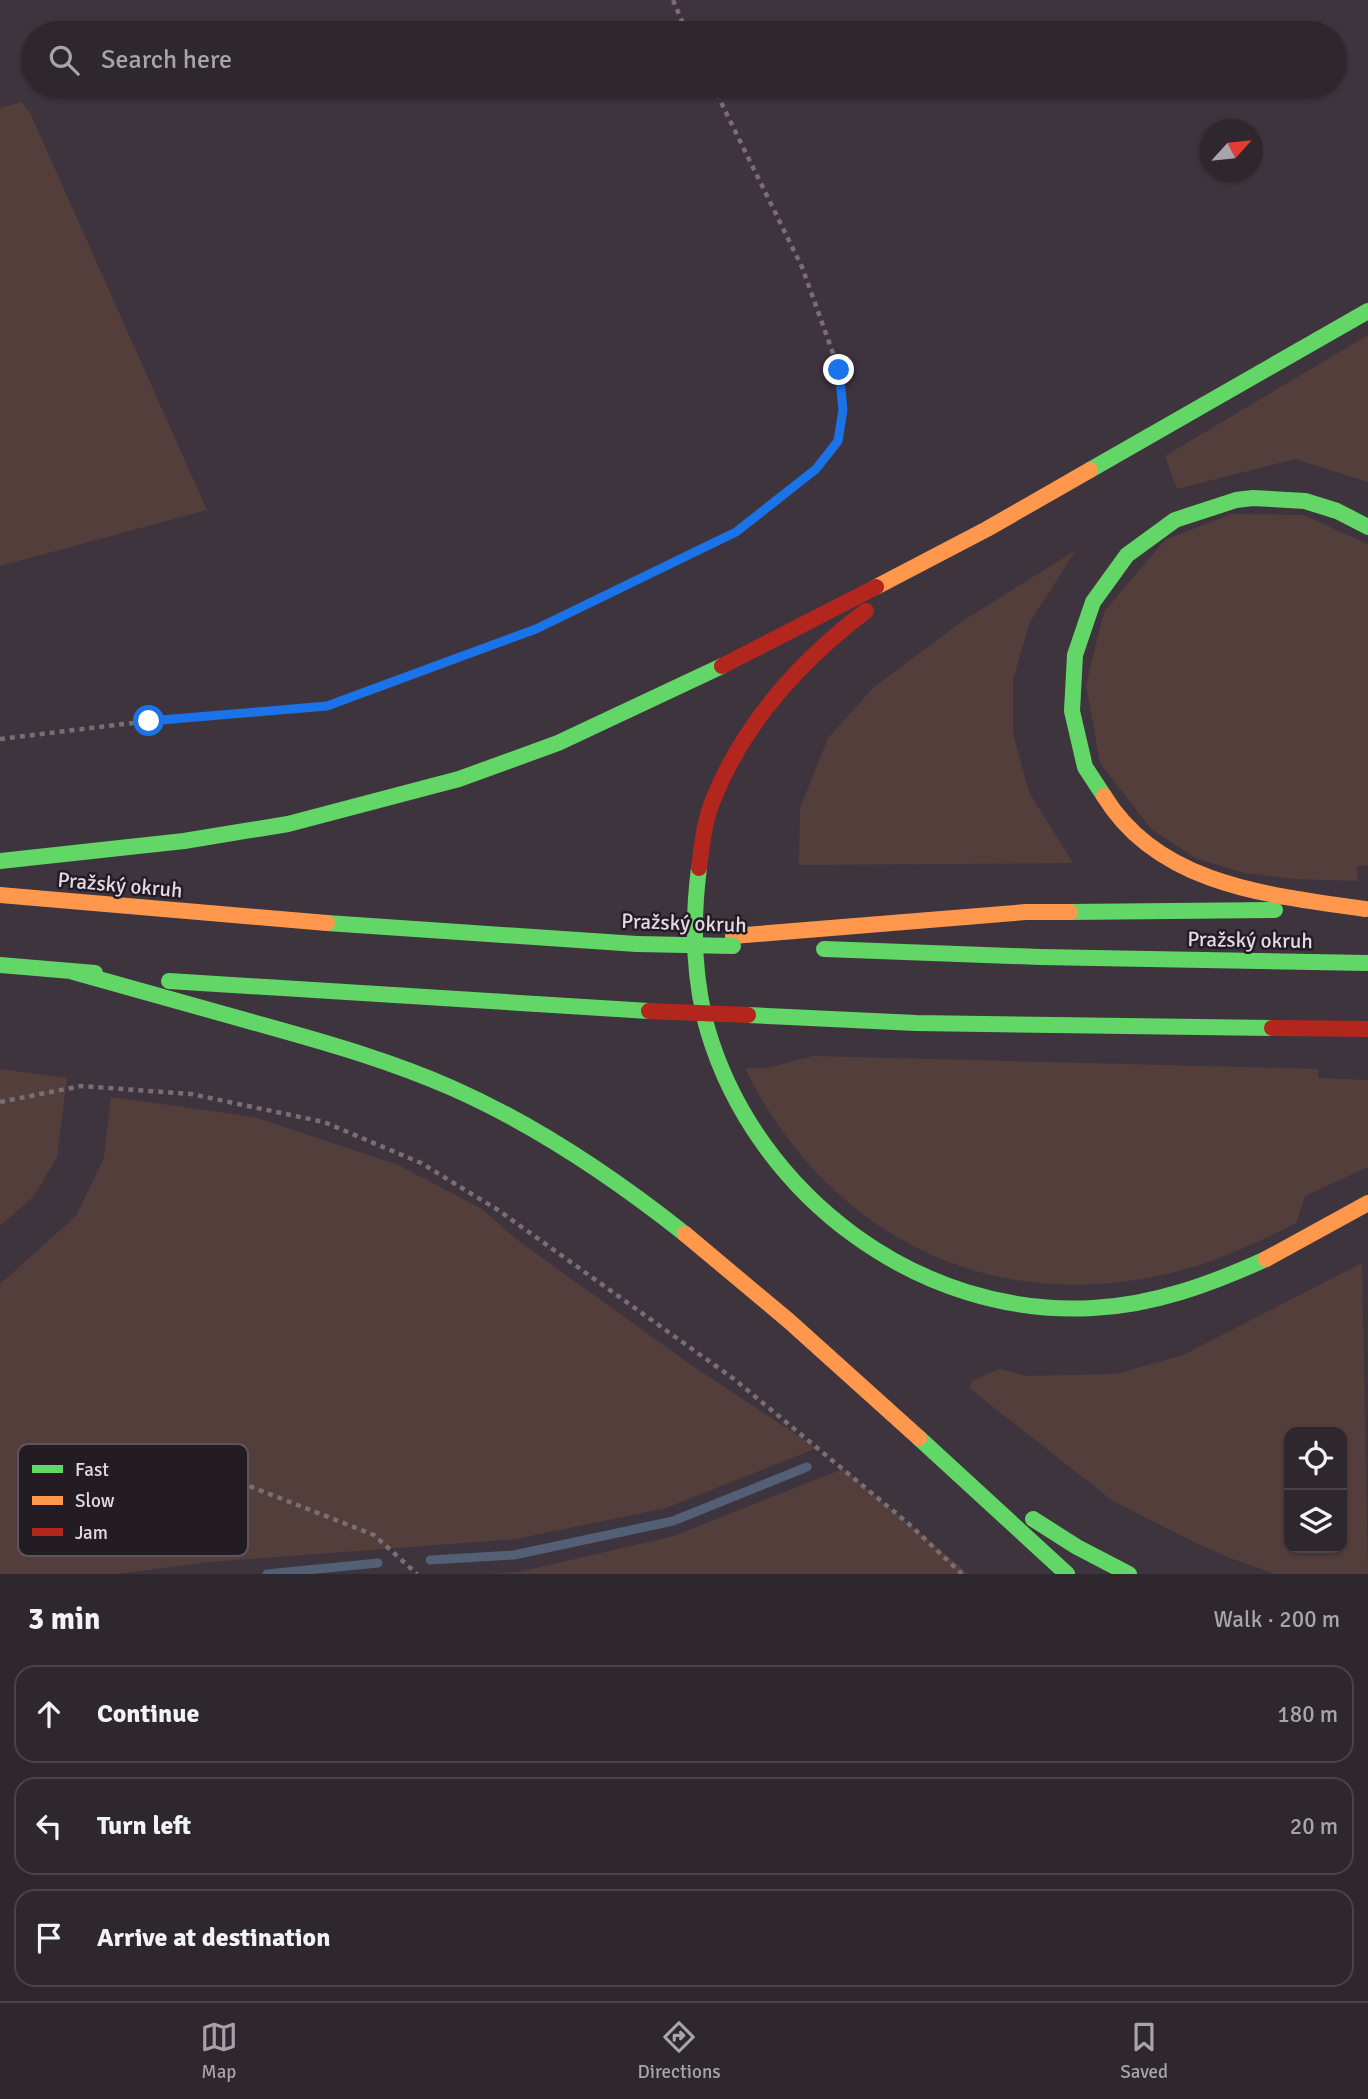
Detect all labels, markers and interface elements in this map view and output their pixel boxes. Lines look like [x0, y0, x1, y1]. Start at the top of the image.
search box [21, 21, 1347, 98]
icon: search [45, 41, 83, 79]
text: Search here [101, 44, 232, 76]
north arrow [1200, 119, 1263, 182]
route end [823, 354, 854, 385]
route start [133, 705, 164, 736]
street label: Pražský okruh [56, 867, 184, 903]
street label: Pražský okruh [621, 908, 747, 938]
street label: Pražský okruh [1187, 926, 1313, 954]
map controls [1284, 1427, 1347, 1553]
button: locate [1284, 1427, 1347, 1490]
legend [18, 1444, 248, 1556]
text: Fast [75, 1458, 109, 1482]
text: Slow [75, 1489, 115, 1513]
button: layers [1284, 1490, 1347, 1553]
text: Jam [75, 1521, 108, 1545]
text: 3 min [28, 1601, 100, 1638]
text: Walk · 200 m [1214, 1605, 1340, 1634]
icon: ahead [30, 1695, 68, 1733]
text: Continue [97, 1698, 199, 1730]
text: 180 m [1277, 1700, 1338, 1729]
icon: left [30, 1807, 68, 1845]
text: Turn left [97, 1810, 191, 1842]
text: 20 m [1290, 1812, 1338, 1841]
icon: arrive [30, 1919, 68, 1957]
text: Arrive at destination [97, 1922, 330, 1954]
tab: Map [200, 2018, 238, 2084]
tab: Directions [638, 2018, 721, 2084]
tab: Saved [1120, 2018, 1168, 2084]

